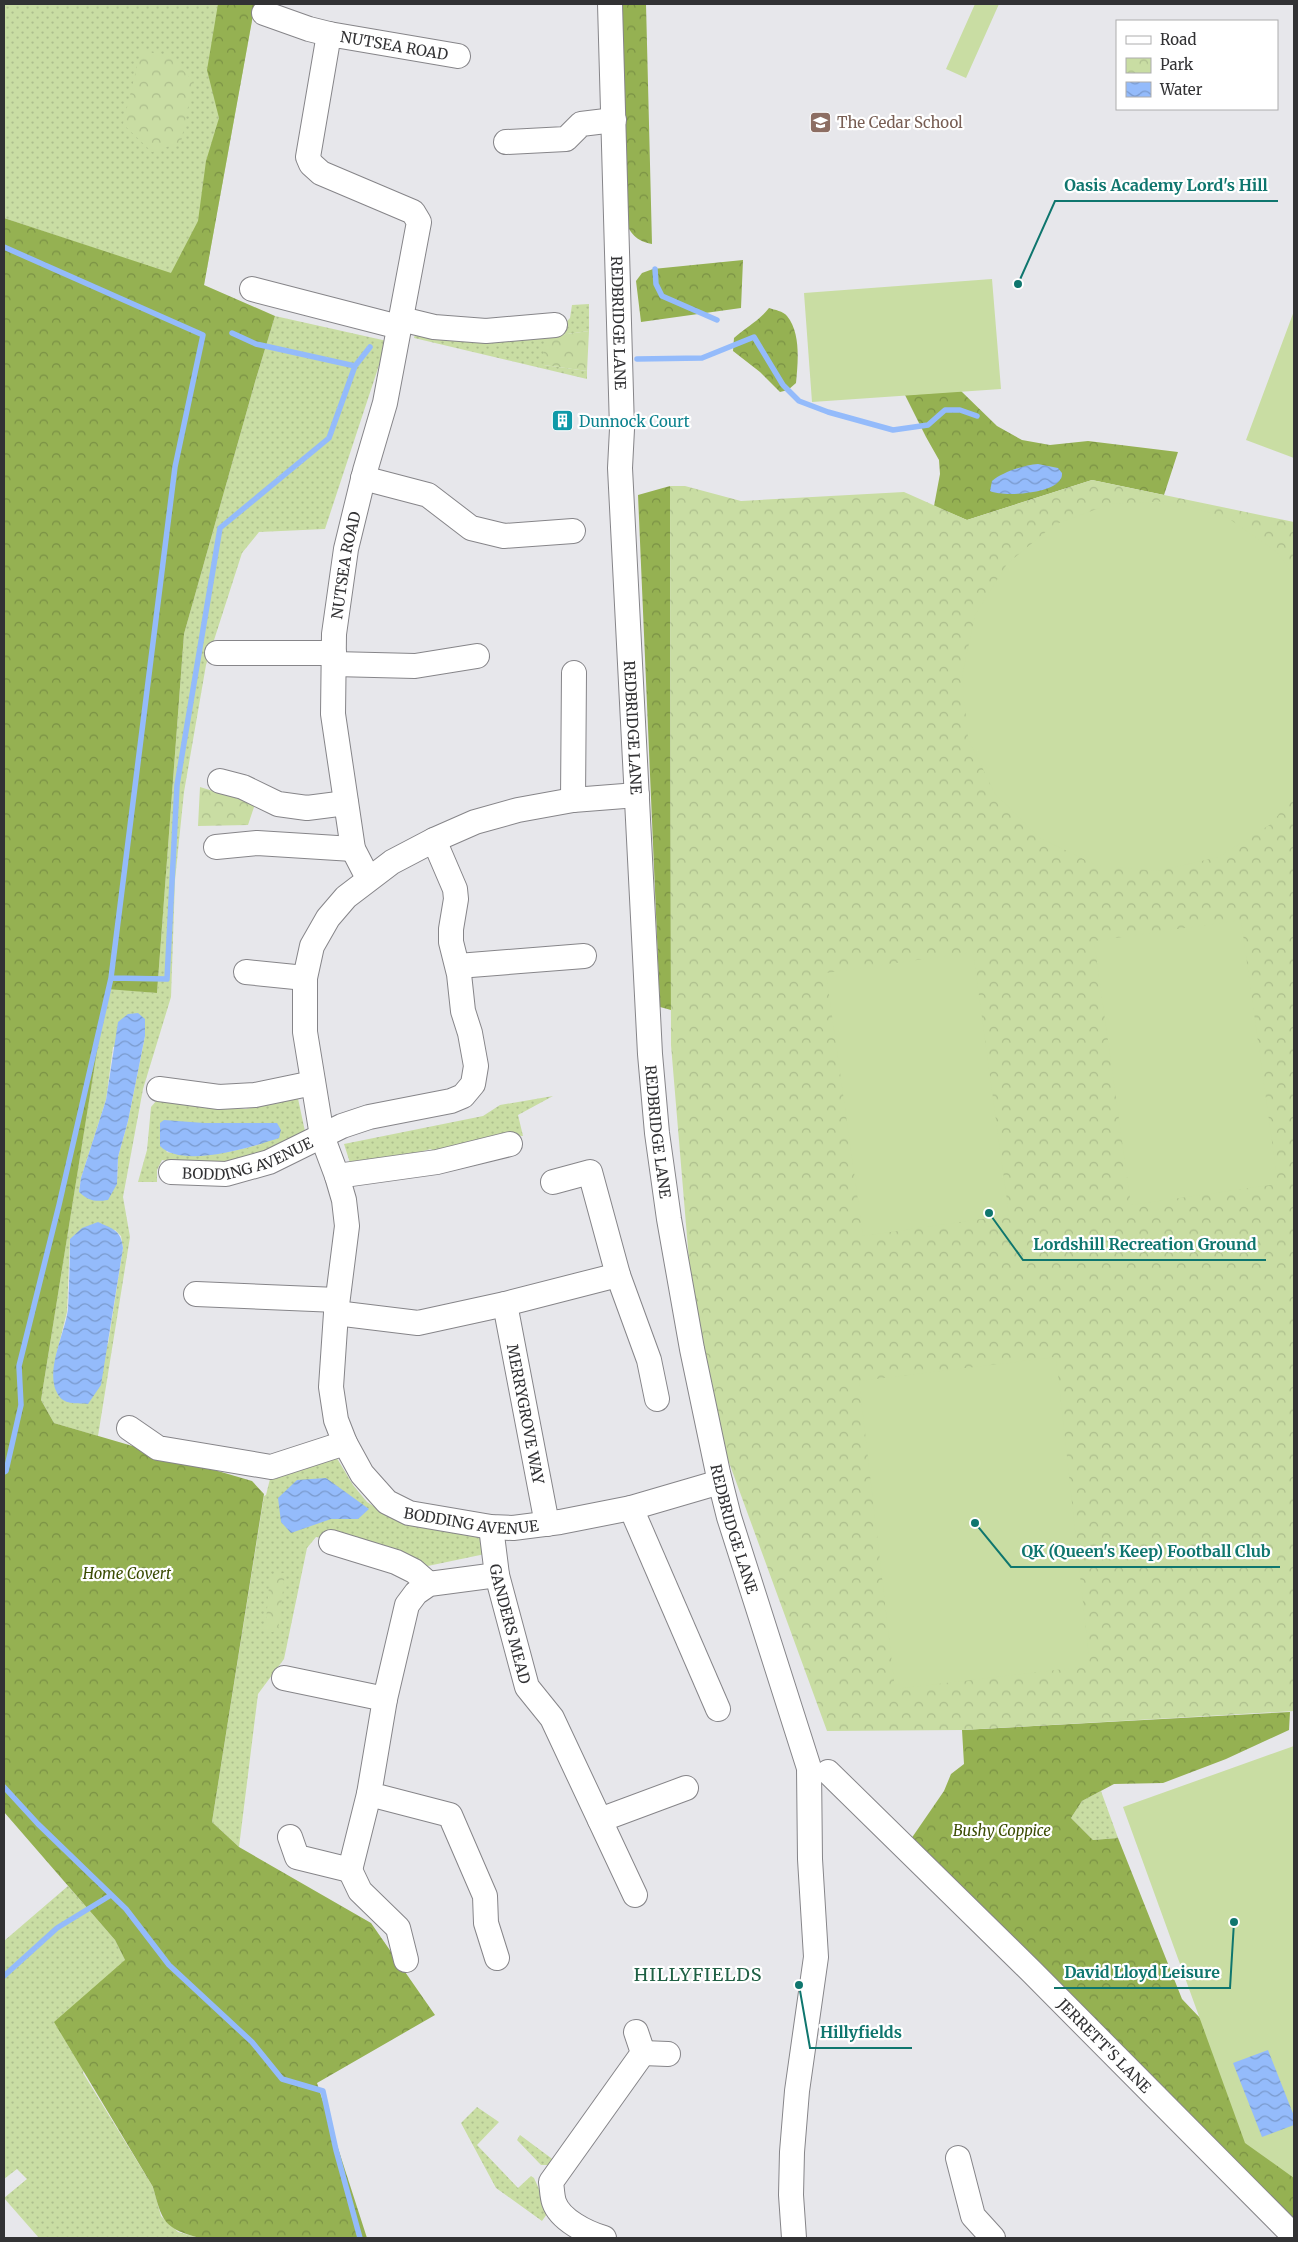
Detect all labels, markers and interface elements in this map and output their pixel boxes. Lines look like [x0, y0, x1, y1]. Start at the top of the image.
legend [1116, 20, 1278, 110]
street label: NUTSEA ROAD [339, 27, 450, 64]
text: Road [1160, 30, 1196, 49]
text: Park [1160, 55, 1194, 74]
text: Water [1159, 80, 1203, 99]
school or university icon: The Cedar School [809, 110, 833, 134]
place label: The Cedar School [837, 113, 963, 132]
callout: Oasis Academy Lord's Hill [1055, 170, 1278, 201]
text: Oasis Academy Lord's Hill [1064, 175, 1268, 195]
street label: REDBRIDGE LANE [608, 256, 630, 391]
building icon: Dunnock Court [551, 409, 575, 433]
place label: Dunnock Court [579, 412, 690, 431]
street label: NUTSEA ROAD [327, 509, 364, 620]
street label: REDBRIDGE LANE [620, 660, 646, 795]
street label: REDBRIDGE LANE [642, 1064, 676, 1200]
street label: BODDING AVENUE [182, 1132, 316, 1183]
callout: Lordshill Recreation Ground [1023, 1229, 1266, 1260]
text: Lordshill Recreation Ground [1033, 1234, 1257, 1254]
street label: MERRYGROVE WAY [503, 1342, 549, 1486]
street label: REDBRIDGE LANE [707, 1462, 762, 1596]
street label: BODDING AVENUE [402, 1503, 540, 1538]
callout: QK (Queen's Keep) Football Club [1011, 1536, 1280, 1567]
text: QK (Queen's Keep) Football Club [1021, 1541, 1271, 1561]
street label: GANDERS MEAD [486, 1563, 535, 1686]
park label: Home Covert [82, 1564, 172, 1583]
park label: Bushy Coppice [953, 1821, 1051, 1840]
callout: David Lloyd Leisure [1054, 1957, 1230, 1988]
text: David Lloyd Leisure [1064, 1962, 1220, 1982]
district label: HILLYFIELDS [634, 1963, 762, 1986]
street label: JERRETT'S LANE [1053, 1994, 1156, 2097]
callout: Hillyfields [810, 2017, 912, 2048]
text: Hillyfields [820, 2022, 902, 2042]

